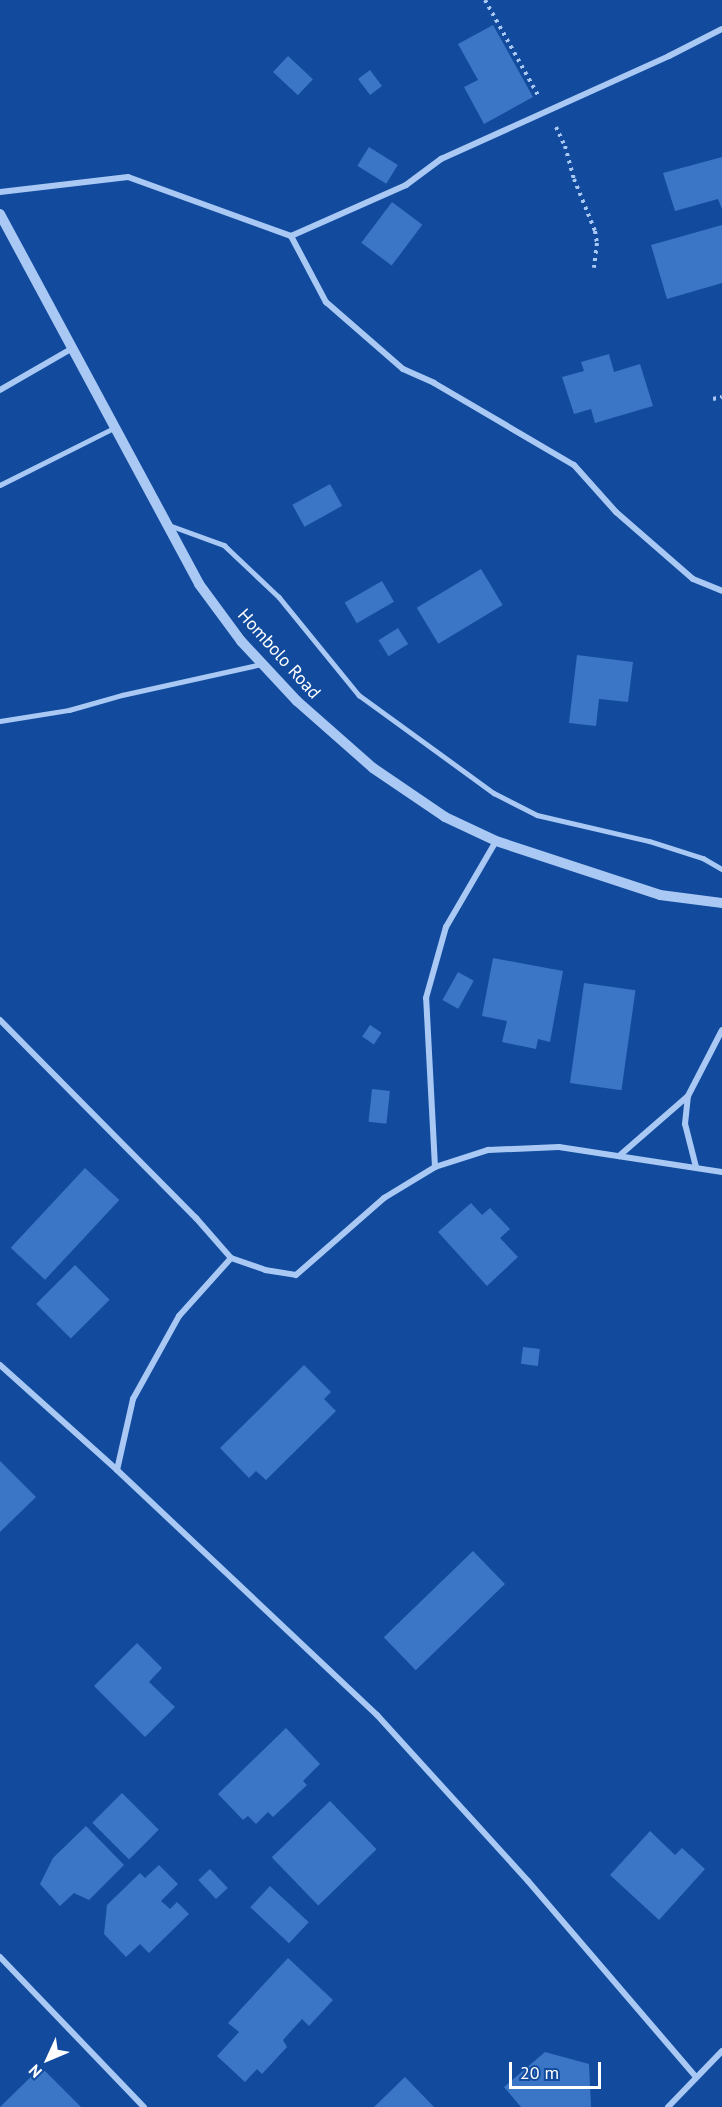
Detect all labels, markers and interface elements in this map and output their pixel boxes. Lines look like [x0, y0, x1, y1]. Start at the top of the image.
street label: Hombolo Road [233, 605, 325, 703]
north arrow [18, 2029, 78, 2089]
scale bar [512, 2050, 604, 2088]
text: N [24, 2061, 46, 2082]
text: 20 m [520, 2061, 559, 2084]

